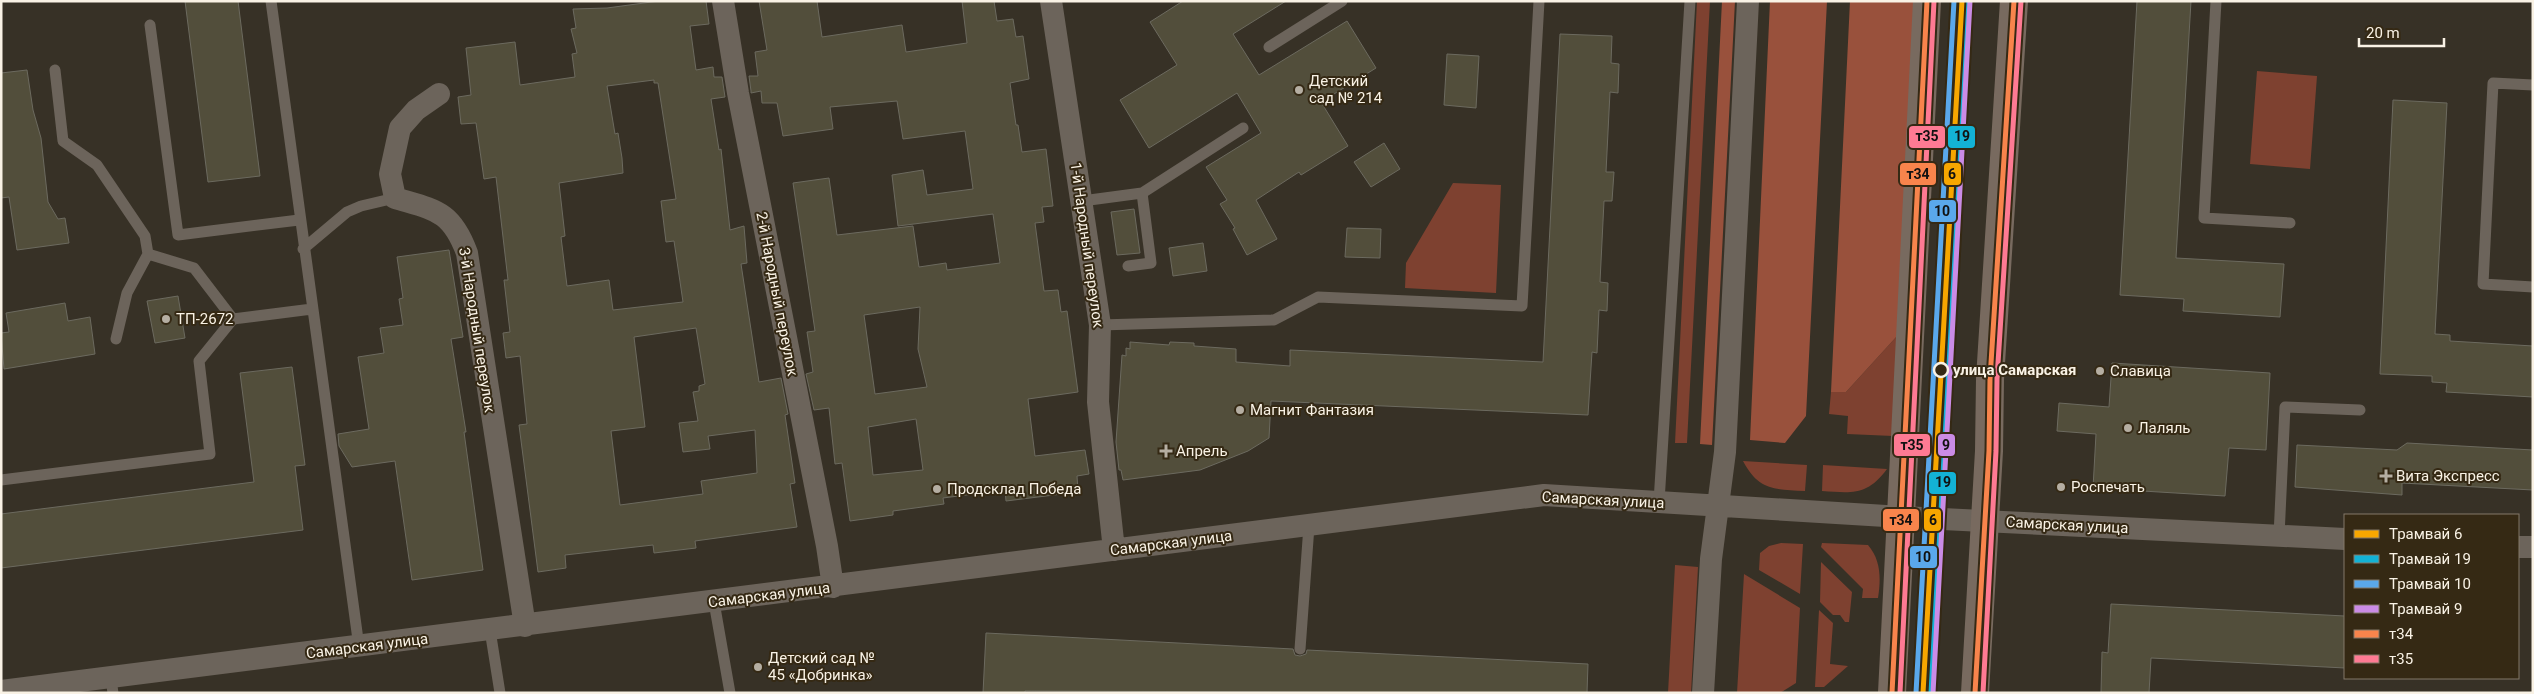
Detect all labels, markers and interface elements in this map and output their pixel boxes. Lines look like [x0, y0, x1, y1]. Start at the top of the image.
scale bar [2359, 15, 2444, 47]
text: 20 m [2366, 24, 2400, 42]
place label: Детский сад № 214 [1309, 72, 1383, 107]
marker: Детский сад № 214 [1293, 84, 1305, 96]
line badge: т35 [1908, 125, 1946, 149]
line badge: 19 [1947, 125, 1976, 149]
text: т35 [1915, 128, 1939, 144]
text: 19 [1954, 128, 1970, 144]
street label: 1-й Народный переулок [1066, 161, 1108, 329]
line badge: т34 [1899, 162, 1937, 186]
line badge: 6 [1943, 162, 1962, 186]
text: т34 [1906, 166, 1930, 182]
text: 6 [1948, 166, 1956, 182]
line badge: 10 [1928, 199, 1957, 223]
text: 10 [1934, 203, 1950, 219]
street label: 2-й Народный переулок [752, 210, 802, 378]
street label: 3-й Народный переулок [455, 246, 499, 414]
place label: ТП-2672 [176, 310, 234, 328]
marker: ТП-2672 [160, 313, 172, 325]
place label: улица Самарская [1953, 361, 2077, 379]
marker: улица Самарская [1933, 362, 1949, 378]
place label: Славица [2110, 362, 2171, 380]
marker: Славица [2094, 365, 2106, 377]
place label: Магнит Фантазия [1250, 401, 1374, 419]
marker: Магнит Фантазия [1234, 404, 1246, 416]
place label: Лаляль [2138, 419, 2191, 437]
marker: Лаляль [2122, 422, 2134, 434]
line badge: т35 [1893, 433, 1931, 457]
line badge: 9 [1937, 433, 1956, 457]
text: т35 [1900, 437, 1924, 453]
text: 9 [1942, 437, 1950, 453]
place label: Апрель [1176, 442, 1228, 460]
marker: Апрель [1160, 445, 1172, 457]
place label: Вита Экспресс [2396, 467, 2500, 485]
marker: Вита Экспресс [2380, 470, 2392, 482]
line badge: 19 [1928, 471, 1957, 495]
text: 19 [1935, 474, 1951, 490]
place label: Роспечать [2071, 478, 2145, 496]
place label: Продсклад Победа [947, 480, 1082, 498]
marker: Роспечать [2055, 481, 2067, 493]
marker: Продсклад Победа [931, 483, 943, 495]
street label: Самарская улица [1541, 488, 1665, 512]
line badge: т34 [1882, 508, 1920, 532]
line badge: 6 [1923, 508, 1942, 532]
text: т34 [1889, 512, 1913, 528]
text: 6 [1929, 512, 1937, 528]
street label: Самарская улица [2005, 513, 2129, 537]
legend [2344, 514, 2519, 679]
text: Трамвай 6 [2389, 525, 2462, 543]
street label: Самарская улица [1109, 527, 1233, 559]
line badge: 10 [1909, 545, 1938, 569]
text: 10 [1915, 549, 1931, 565]
text: Трамвай 19 [2389, 550, 2471, 568]
text: Трамвай 10 [2389, 575, 2471, 593]
street label: Самарская улица [707, 579, 831, 611]
text: Трамвай 9 [2389, 600, 2462, 618]
text: т34 [2389, 625, 2414, 643]
street label: Самарская улица [305, 630, 429, 662]
place label: Детский сад № 45 «Добринка» [768, 649, 875, 684]
text: т35 [2389, 650, 2413, 668]
marker: Детский сад № 45 «Добринка» [752, 661, 764, 673]

